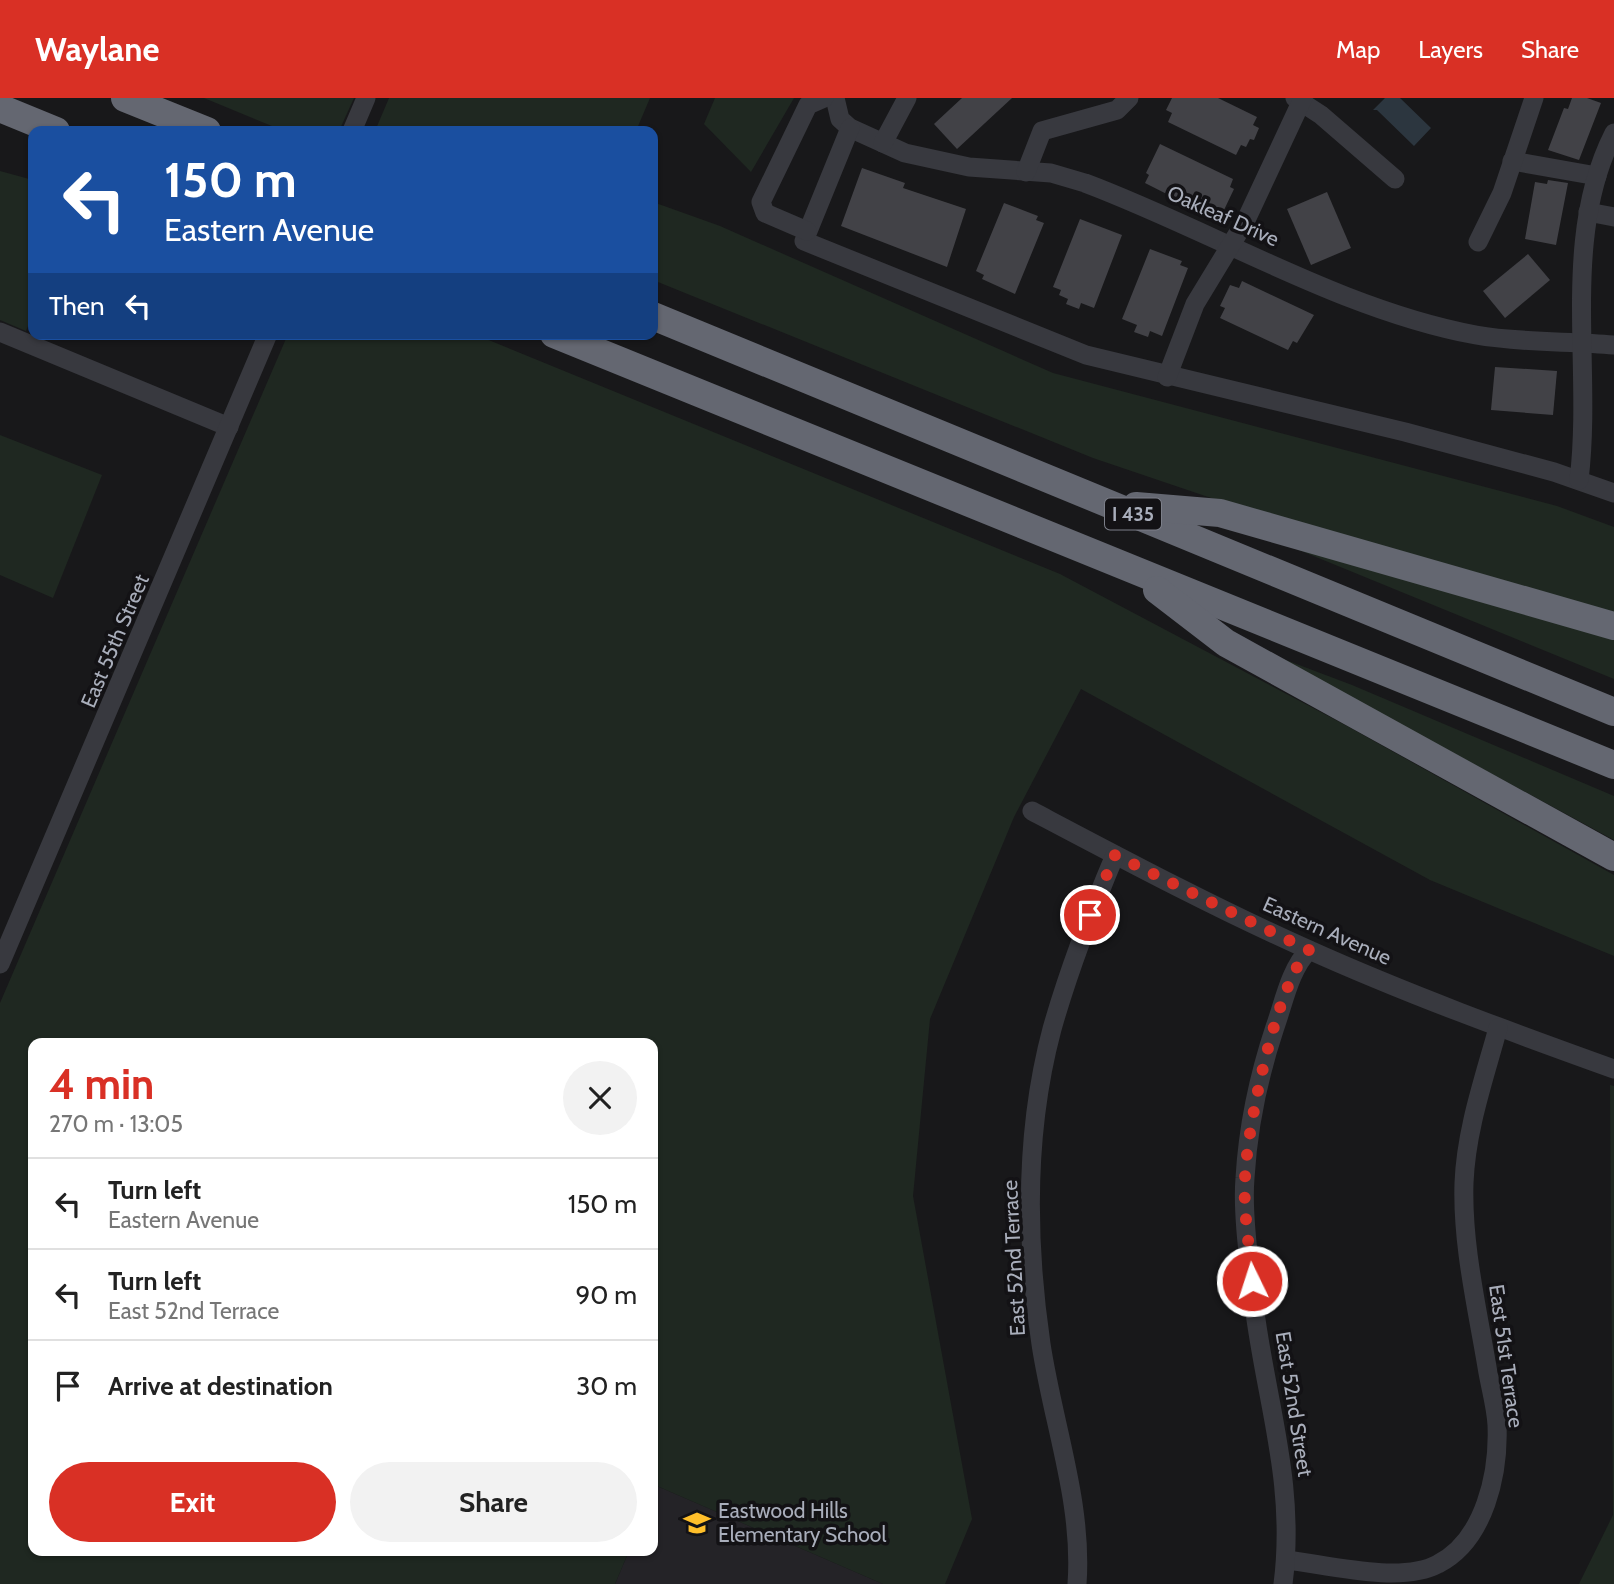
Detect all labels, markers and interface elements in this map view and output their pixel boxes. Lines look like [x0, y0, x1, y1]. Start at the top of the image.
text: Waylane [35, 29, 159, 69]
text: Map [1336, 35, 1380, 64]
text: Layers [1418, 35, 1483, 64]
text: Share [1521, 35, 1579, 64]
text: 150 m [164, 150, 297, 209]
icon: left [49, 154, 140, 245]
street label: Oakleaf Drive [1163, 180, 1283, 251]
text: Eastern Avenue [164, 210, 374, 249]
icon: left [119, 287, 157, 325]
text: Then [49, 290, 105, 322]
road number: I 435 [1105, 498, 1161, 530]
street label: East 55th Street [75, 571, 154, 711]
pin [1060, 885, 1120, 945]
street label: Eastern Avenue [1259, 891, 1395, 970]
icon: arrive [1071, 896, 1109, 934]
text: 4 min [49, 1058, 154, 1110]
button: close [563, 1061, 637, 1135]
text: 270 m · 13:05 [49, 1110, 183, 1138]
text: Turn left [108, 1174, 201, 1206]
street label: East 52nd Terrace [997, 1179, 1030, 1337]
icon: left [49, 1185, 87, 1223]
text: 150 m [568, 1188, 637, 1220]
text: Eastern Avenue [108, 1206, 259, 1234]
position arrow [1215, 1244, 1289, 1318]
text: Turn left [108, 1265, 201, 1297]
icon: left [49, 1276, 87, 1314]
text: 90 m [575, 1279, 637, 1311]
street label: East 51st Terrace [1484, 1283, 1529, 1429]
text: East 52nd Terrace [108, 1297, 279, 1325]
street label: East 52nd Street [1271, 1330, 1318, 1478]
icon: arrive [49, 1367, 87, 1405]
text: Arrive at destination [108, 1370, 333, 1402]
text: 30 m [576, 1370, 637, 1402]
button: Exit [49, 1462, 336, 1542]
button: Share [350, 1462, 637, 1542]
place label: Eastwood Hills Elementary School [718, 1498, 886, 1547]
school or university icon: Eastwood Hills Elementary School [682, 1508, 712, 1538]

